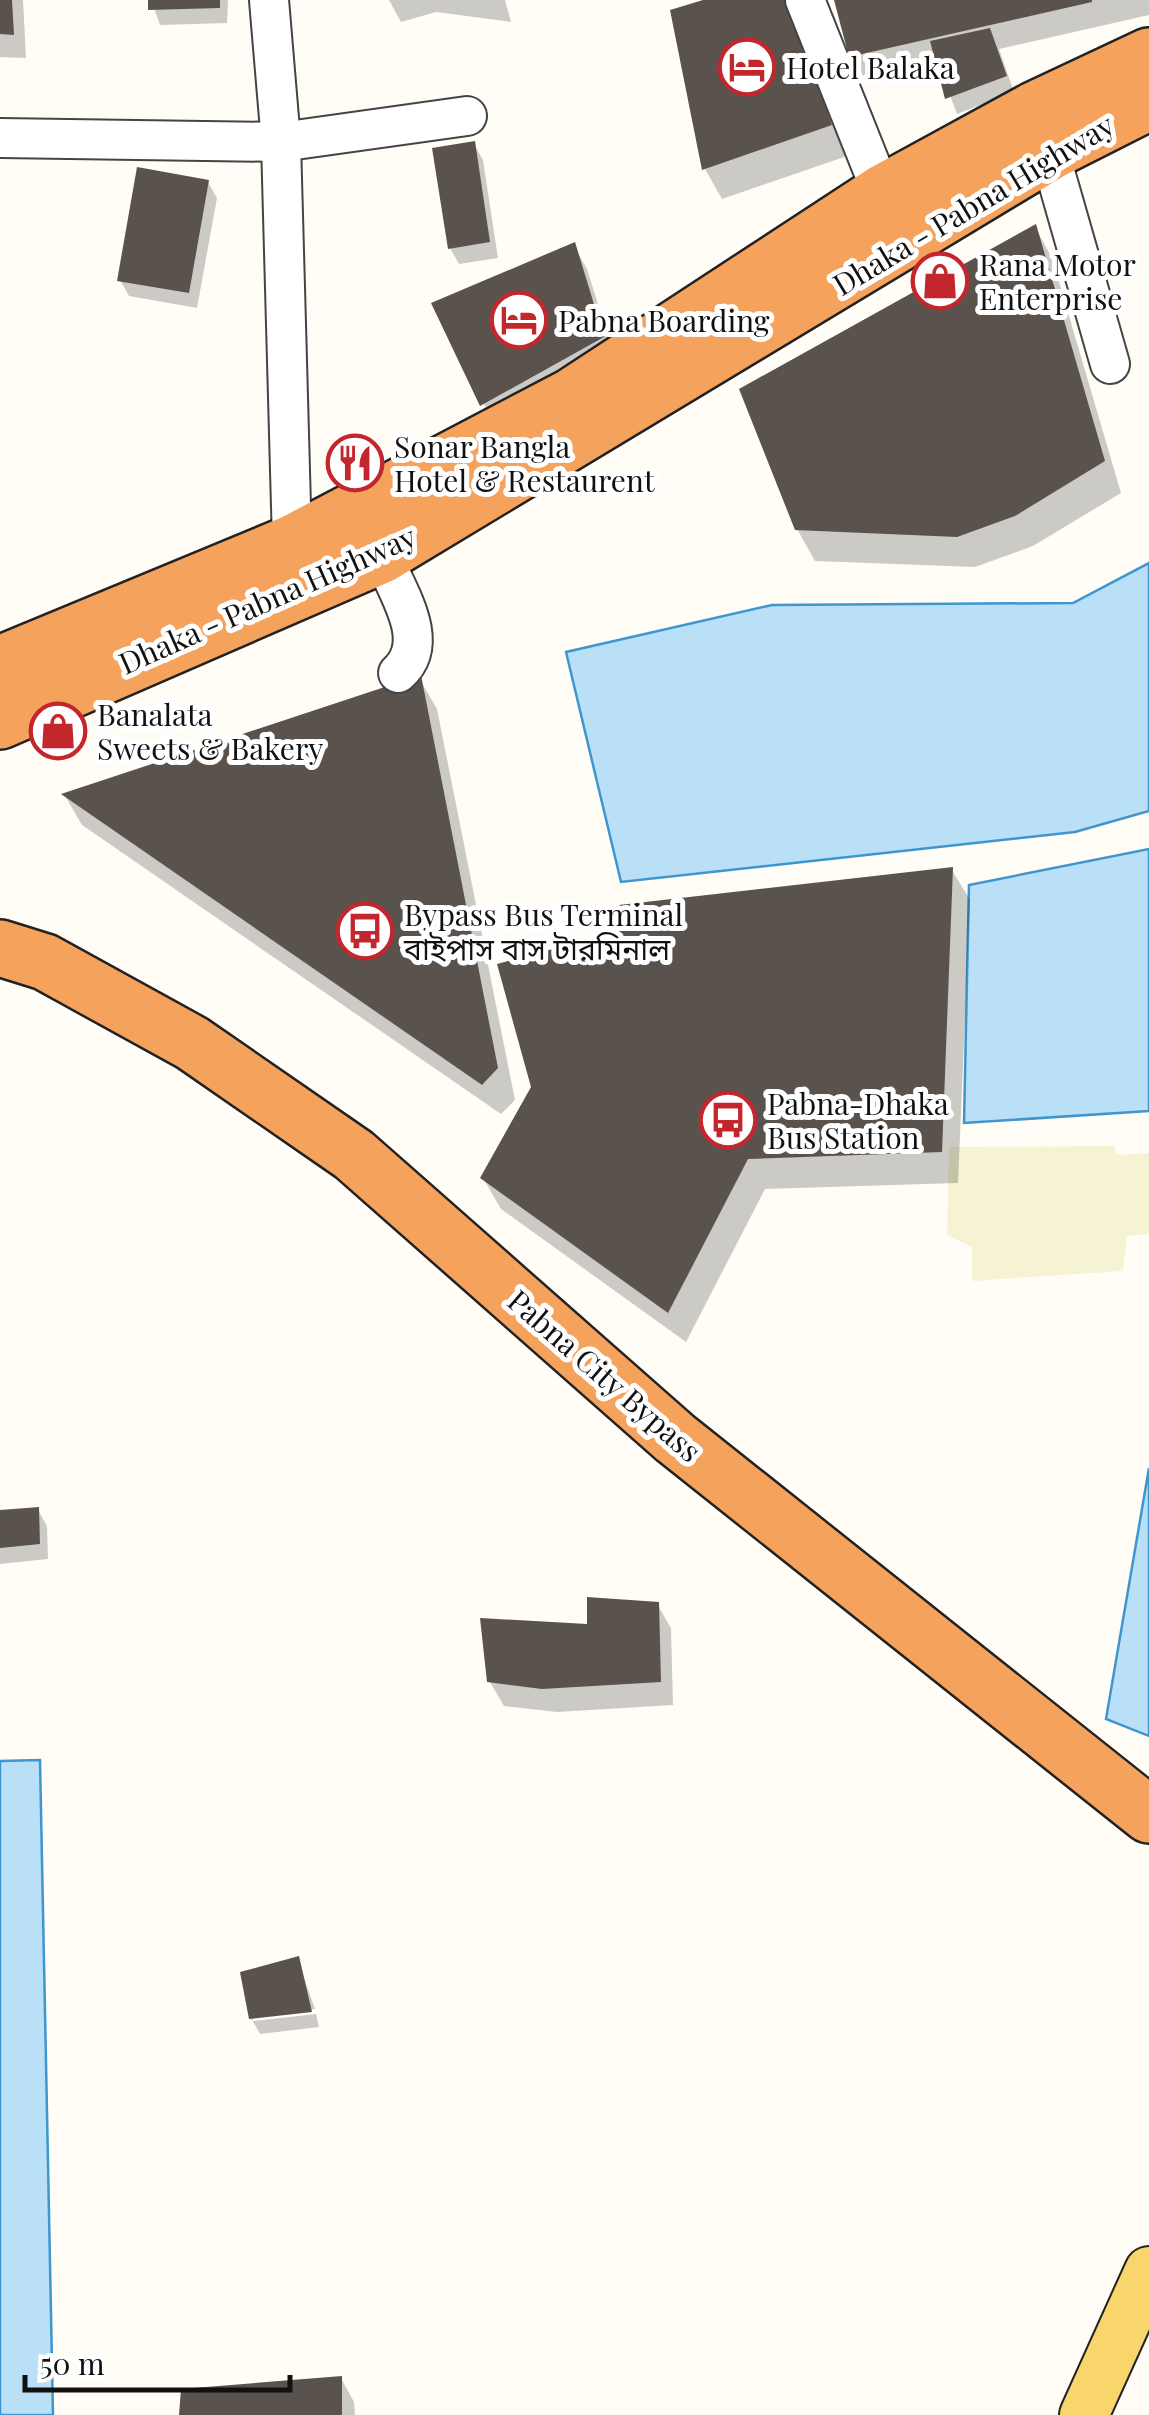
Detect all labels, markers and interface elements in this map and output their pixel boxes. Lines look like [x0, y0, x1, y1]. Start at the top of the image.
hotel icon: Hotel Balaka [717, 37, 777, 97]
place label: Hotel Balaka [786, 47, 955, 87]
street label: Dhaka - Pabna Highway [825, 104, 1121, 304]
place label: Rana Motor Enterprise [979, 244, 1136, 318]
shop icon: Rana Motor Enterprise [910, 251, 970, 311]
hotel icon: Pabna Boarding [489, 290, 549, 350]
place label: Pabna Boarding [558, 300, 770, 340]
place label: Sonar Bangla Hotel & Restaurent [394, 426, 655, 500]
restaurant icon: Sonar Bangla Hotel & Restaurent [325, 433, 385, 493]
street label: Dhaka - Pabna Highway [112, 515, 422, 683]
place label: Banalata Sweets & Bakery [97, 694, 323, 768]
shop icon: Banalata Sweets & Bakery [28, 701, 88, 761]
place label: Bypass Bus Terminal বাইপাস বাস টারমিনাল [403, 894, 683, 968]
bus stop icon: Bypass Bus Terminal বাইপাস বাস টারমিনাল [335, 901, 395, 961]
place label: Pabna-Dhaka Bus Station [767, 1083, 949, 1157]
bus stop icon: Pabna-Dhaka Bus Station [698, 1090, 758, 1150]
street label: Pabna City Bypass [500, 1280, 710, 1470]
scale bar [25, 2330, 290, 2392]
text: 50 m [40, 2343, 105, 2383]

